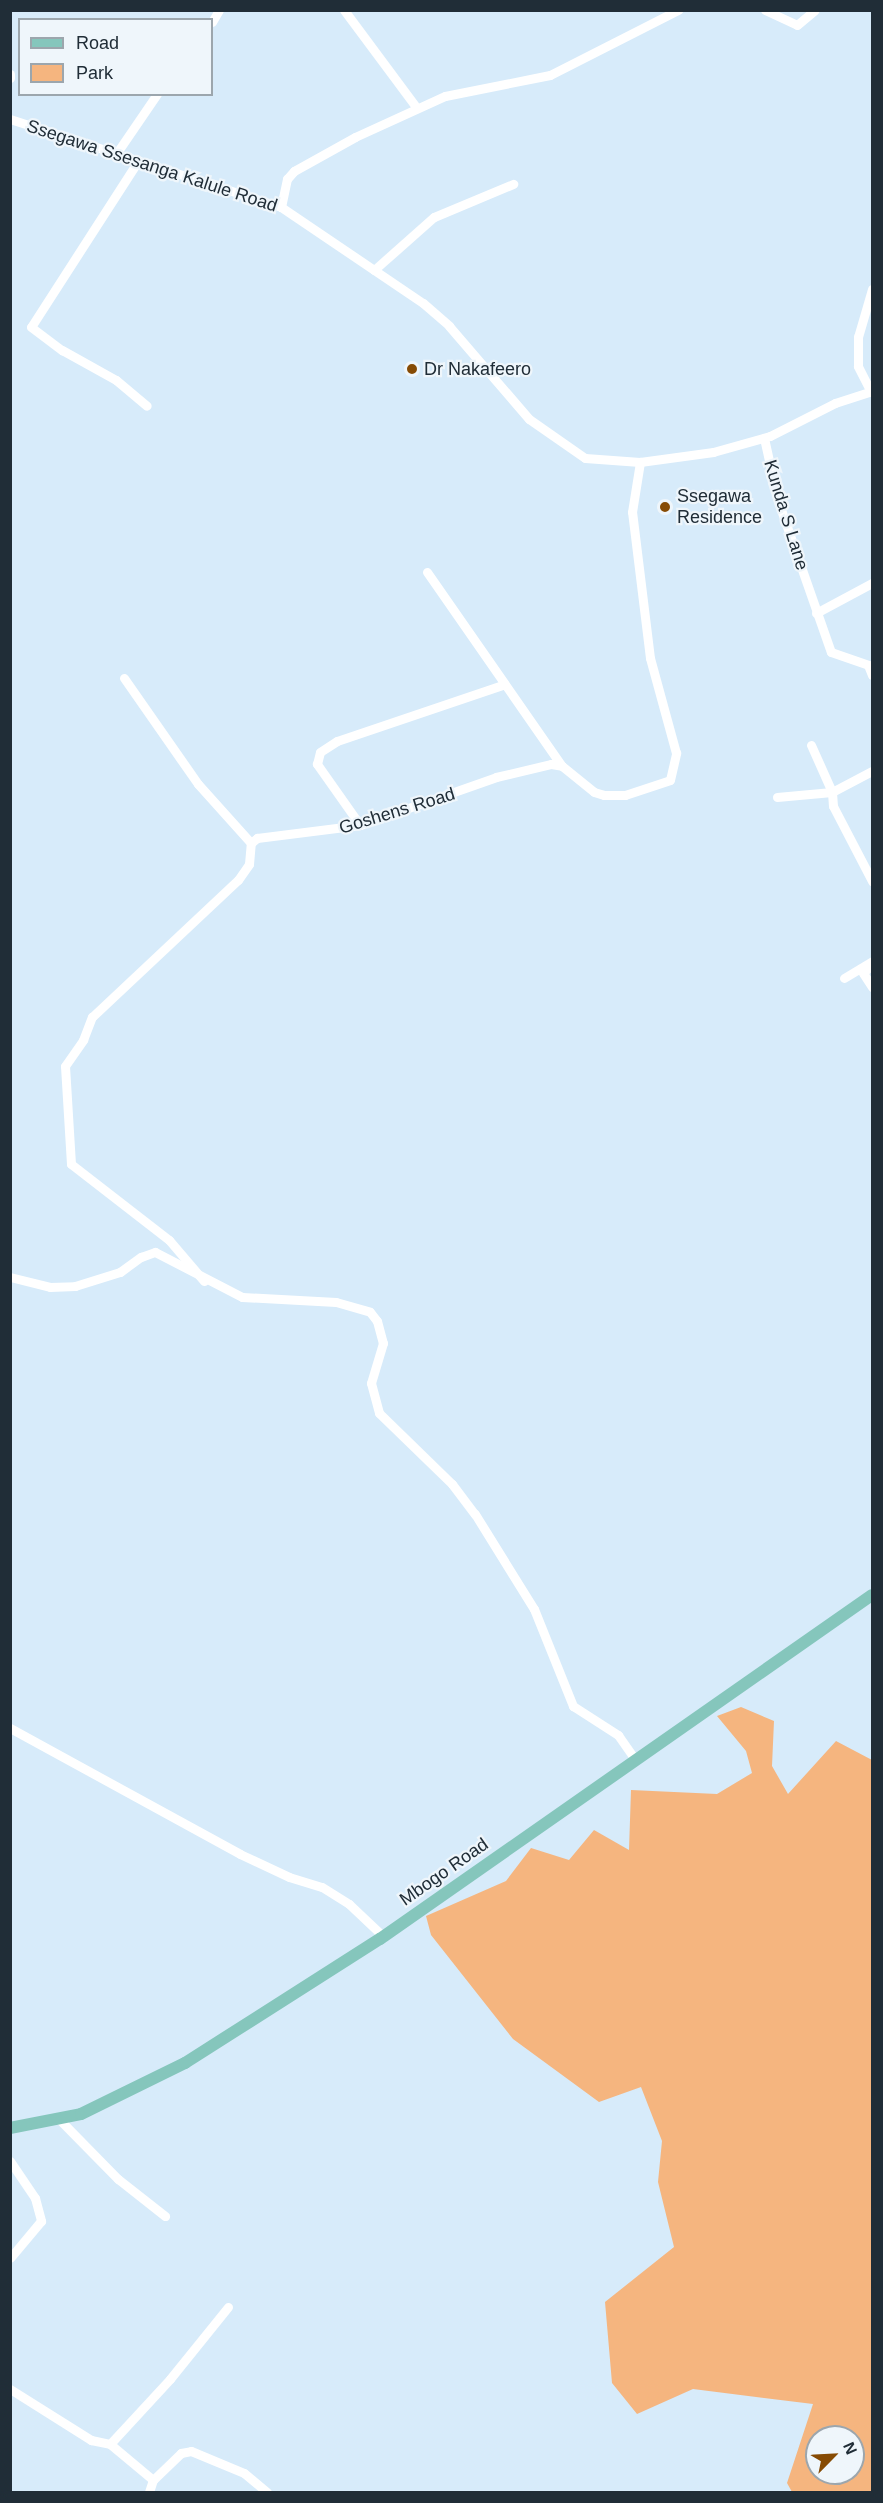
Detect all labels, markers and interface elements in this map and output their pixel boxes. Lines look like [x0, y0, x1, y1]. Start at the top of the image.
legend [18, 18, 213, 96]
text: Road [76, 33, 119, 53]
text: Park [76, 63, 113, 83]
street label: Ssegawa Ssesanga Kalule Road [24, 115, 280, 217]
place label: Dr Nakafeero [424, 358, 531, 380]
marker: Dr Nakafeero [405, 362, 419, 376]
street label: Kunda S Lane [759, 457, 813, 573]
place label: Ssegawa Residence [677, 486, 762, 528]
marker: Ssegawa Residence [658, 500, 672, 514]
street label: Goshens Road [336, 783, 458, 839]
street label: Mbogo Road [396, 1834, 492, 1910]
north arrow [805, 2425, 865, 2485]
text: N [840, 2440, 860, 2457]

